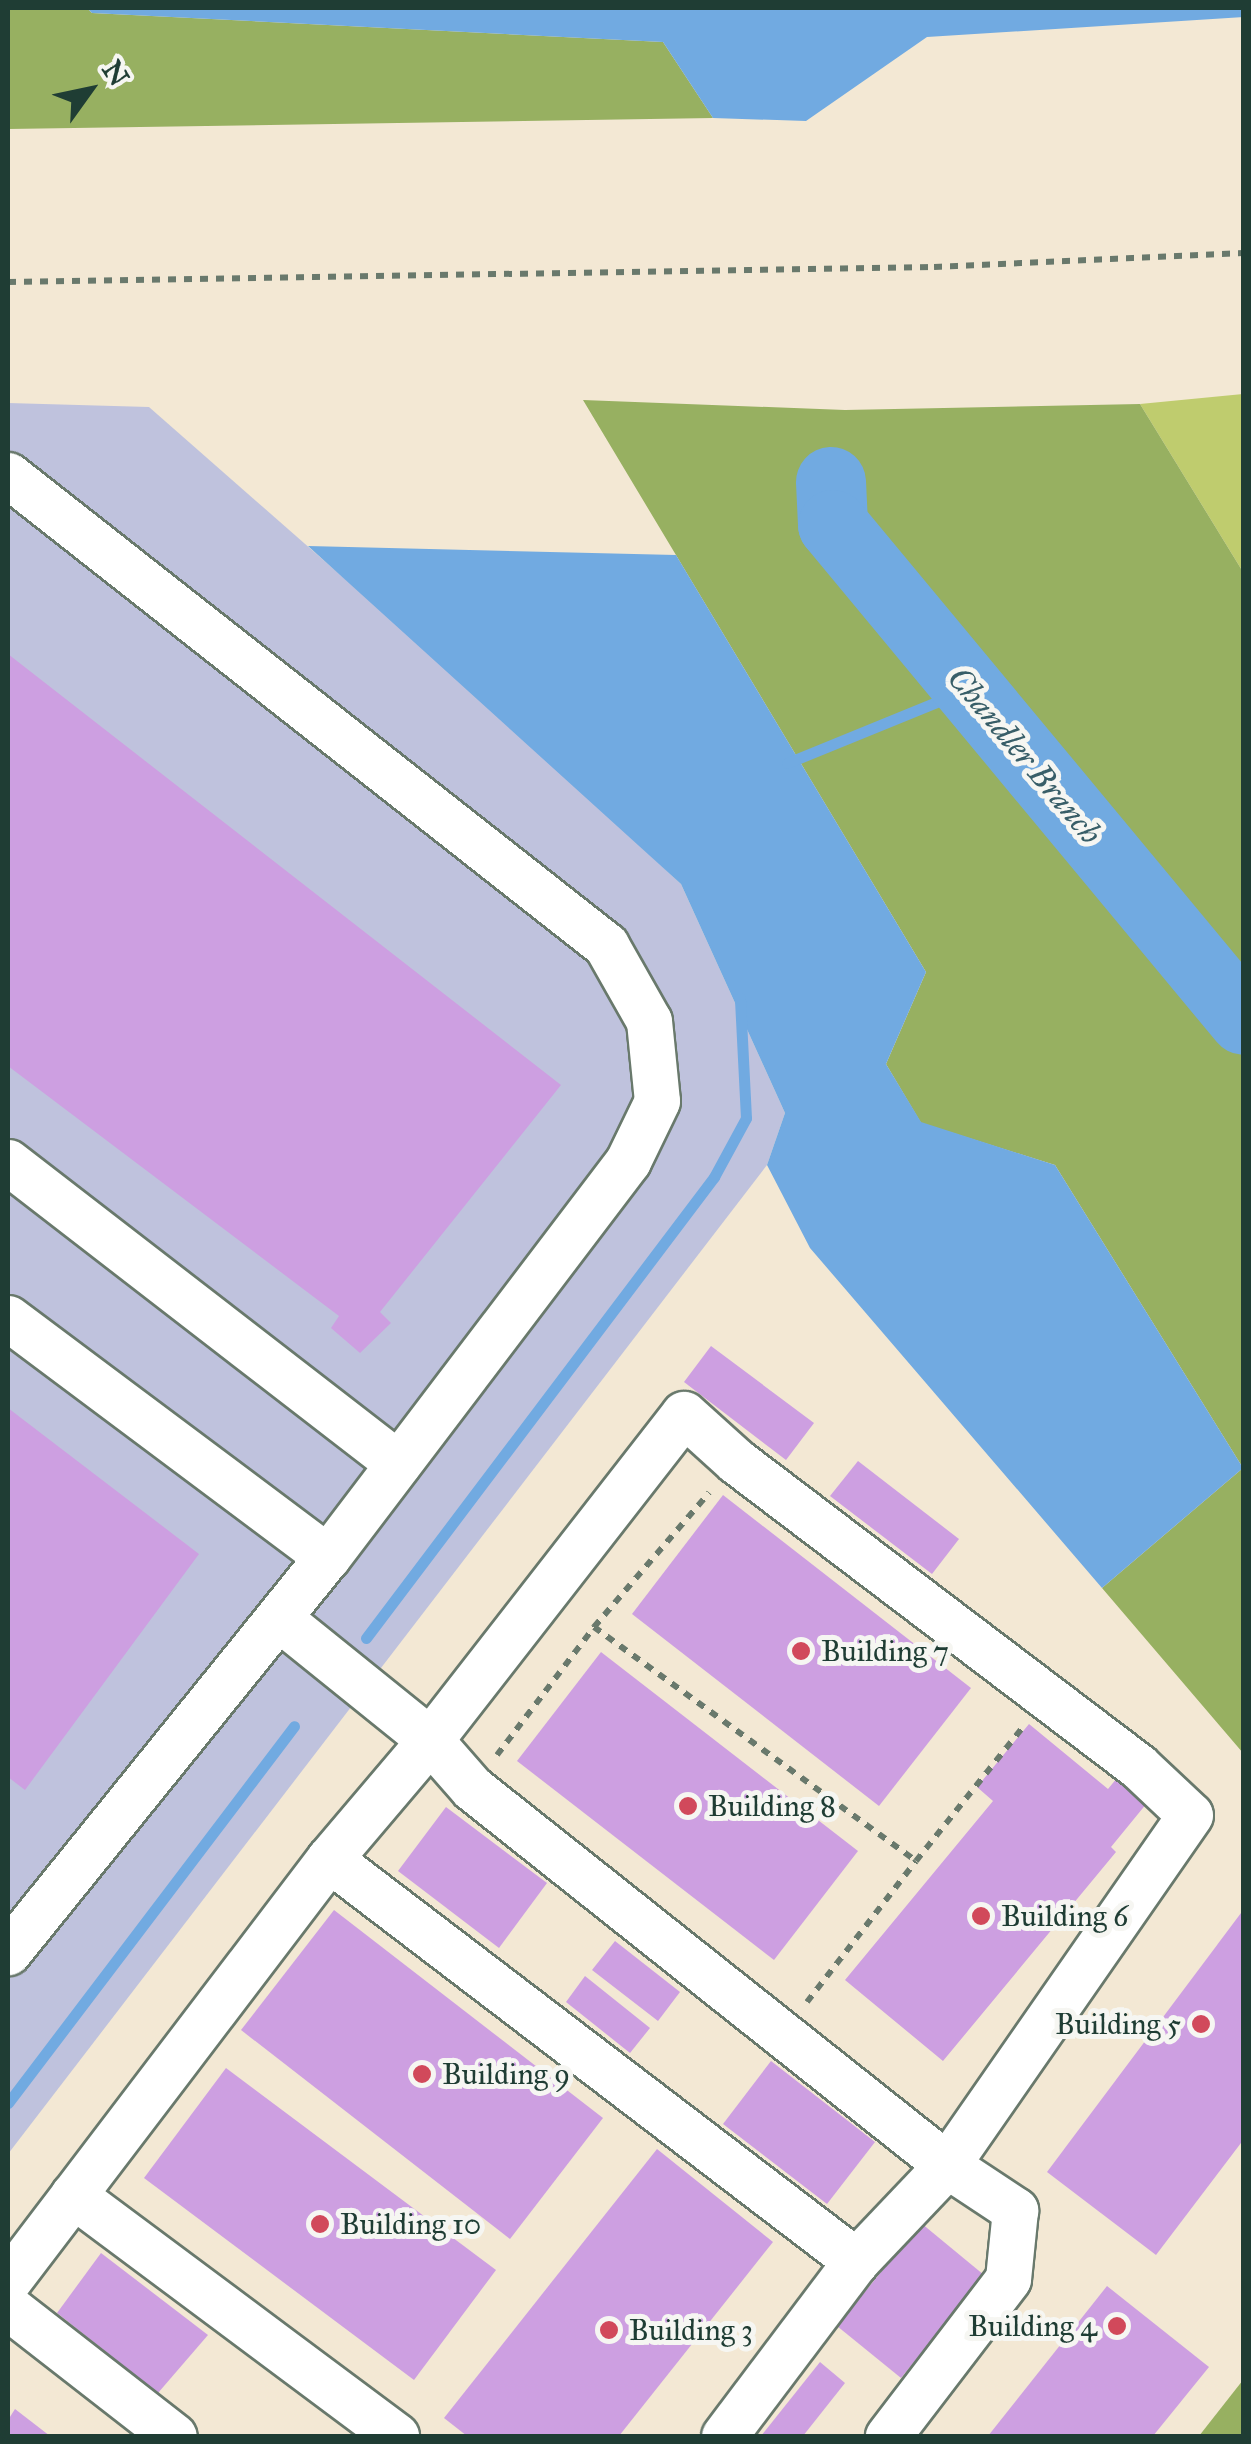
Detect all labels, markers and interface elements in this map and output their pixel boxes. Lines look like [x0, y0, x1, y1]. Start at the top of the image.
north arrow [40, 40, 140, 140]
text: N [94, 54, 137, 93]
water label: Chandler Branch [939, 660, 1109, 852]
place label: Building 7 [821, 1633, 949, 1669]
marker: Building 7 [790, 1640, 812, 1662]
place label: Building 8 [708, 1788, 836, 1824]
marker: Building 8 [677, 1795, 699, 1817]
place label: Building 6 [1001, 1898, 1128, 1934]
marker: Building 6 [970, 1905, 992, 1927]
place label: Building 5 [1055, 2006, 1181, 2042]
marker: Building 5 [1190, 2013, 1212, 2035]
place label: Building 9 [442, 2056, 570, 2092]
marker: Building 9 [411, 2063, 433, 2085]
place label: Building 10 [340, 2206, 481, 2242]
marker: Building 10 [309, 2213, 331, 2235]
place label: Building 4 [968, 2308, 1097, 2344]
place label: Building 3 [629, 2312, 753, 2348]
marker: Building 4 [1106, 2315, 1128, 2337]
marker: Building 3 [598, 2319, 620, 2341]

